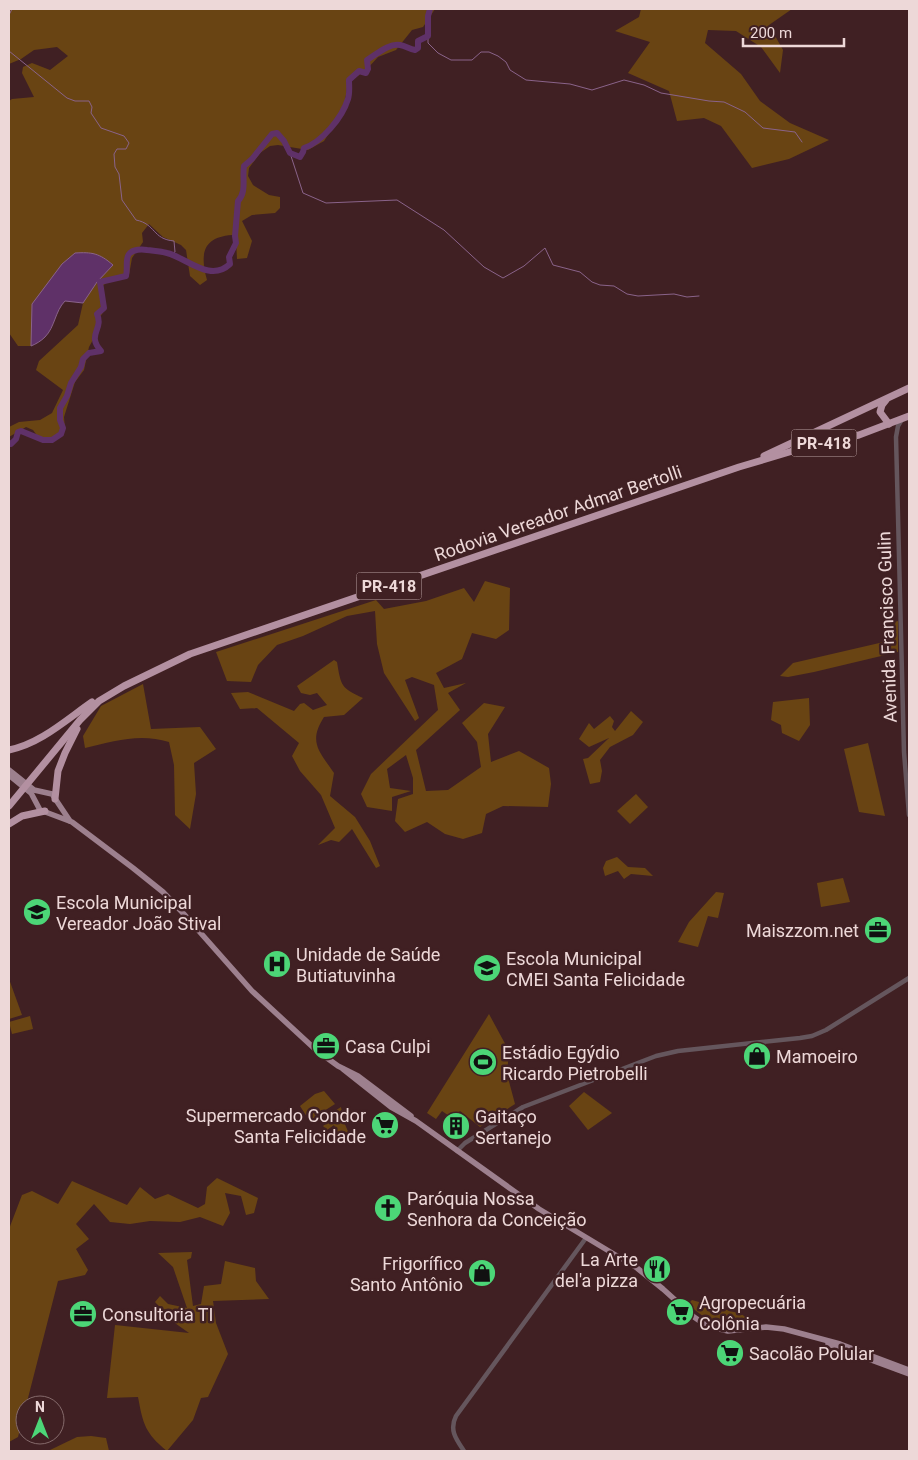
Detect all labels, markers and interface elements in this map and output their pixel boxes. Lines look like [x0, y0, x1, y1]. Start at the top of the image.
scale bar [743, 15, 844, 47]
text: 200 m [750, 24, 792, 42]
road number: PR-418 [792, 429, 856, 456]
street label: Rodovia Vereador Admar Bertolli [432, 461, 684, 565]
street label: Avenida Francisco Gulin [873, 531, 901, 723]
road number: PR-418 [356, 572, 422, 600]
place label: Escola Municipal Vereador João Stival [56, 892, 221, 934]
school or university icon: Escola Municipal Vereador João Stival [22, 897, 52, 927]
office icon: Maiszzom.net [863, 915, 893, 945]
place label: Maiszzom.net [746, 920, 859, 941]
place label: Unidade de Saúde Butiatuvinha [296, 944, 440, 986]
place label: Escola Municipal CMEI Santa Felicidade [506, 948, 685, 990]
hospital icon: Unidade de Saúde Butiatuvinha [262, 949, 292, 979]
school or university icon: Escola Municipal CMEI Santa Felicidade [472, 953, 502, 983]
office icon: Casa Culpi [311, 1031, 341, 1061]
place label: Casa Culpi [345, 1036, 431, 1057]
shop icon: Mamoeiro [742, 1041, 772, 1071]
place label: Estádio Egýdio Ricardo Pietrobelli [502, 1042, 648, 1084]
place label: Mamoeiro [776, 1046, 858, 1067]
sports icon: Estádio Egýdio Ricardo Pietrobelli [468, 1047, 498, 1077]
place label: Supermercado Condor Santa Felicidade [186, 1105, 366, 1147]
place label: Gaitaço Sertanejo [475, 1106, 552, 1148]
supermarket icon: Supermercado Condor Santa Felicidade [370, 1110, 400, 1140]
building icon: Gaitaço Sertanejo [441, 1111, 471, 1141]
place label: Paróquia Nossa Senhora da Conceição [407, 1188, 587, 1230]
church icon: Paróquia Nossa Senhora da Conceição [373, 1193, 403, 1223]
place label: La Arte del'a pizza [555, 1249, 638, 1291]
place label: Frigorífico Santo Antônio [350, 1253, 463, 1295]
restaurant icon: La Arte del'a pizza [642, 1254, 672, 1284]
shop icon: Frigorífico Santo Antônio [467, 1258, 497, 1288]
place label: Agropecuária Colônia [699, 1292, 806, 1334]
supermarket icon: Agropecuária Colônia [665, 1297, 695, 1327]
office icon: Consultoria TI [68, 1299, 98, 1329]
place label: Consultoria TI [102, 1304, 214, 1325]
supermarket icon: Sacolão Polular [715, 1338, 745, 1368]
place label: Sacolão Polular [749, 1343, 874, 1364]
north arrow [15, 1395, 65, 1445]
text: N [35, 1399, 45, 1415]

